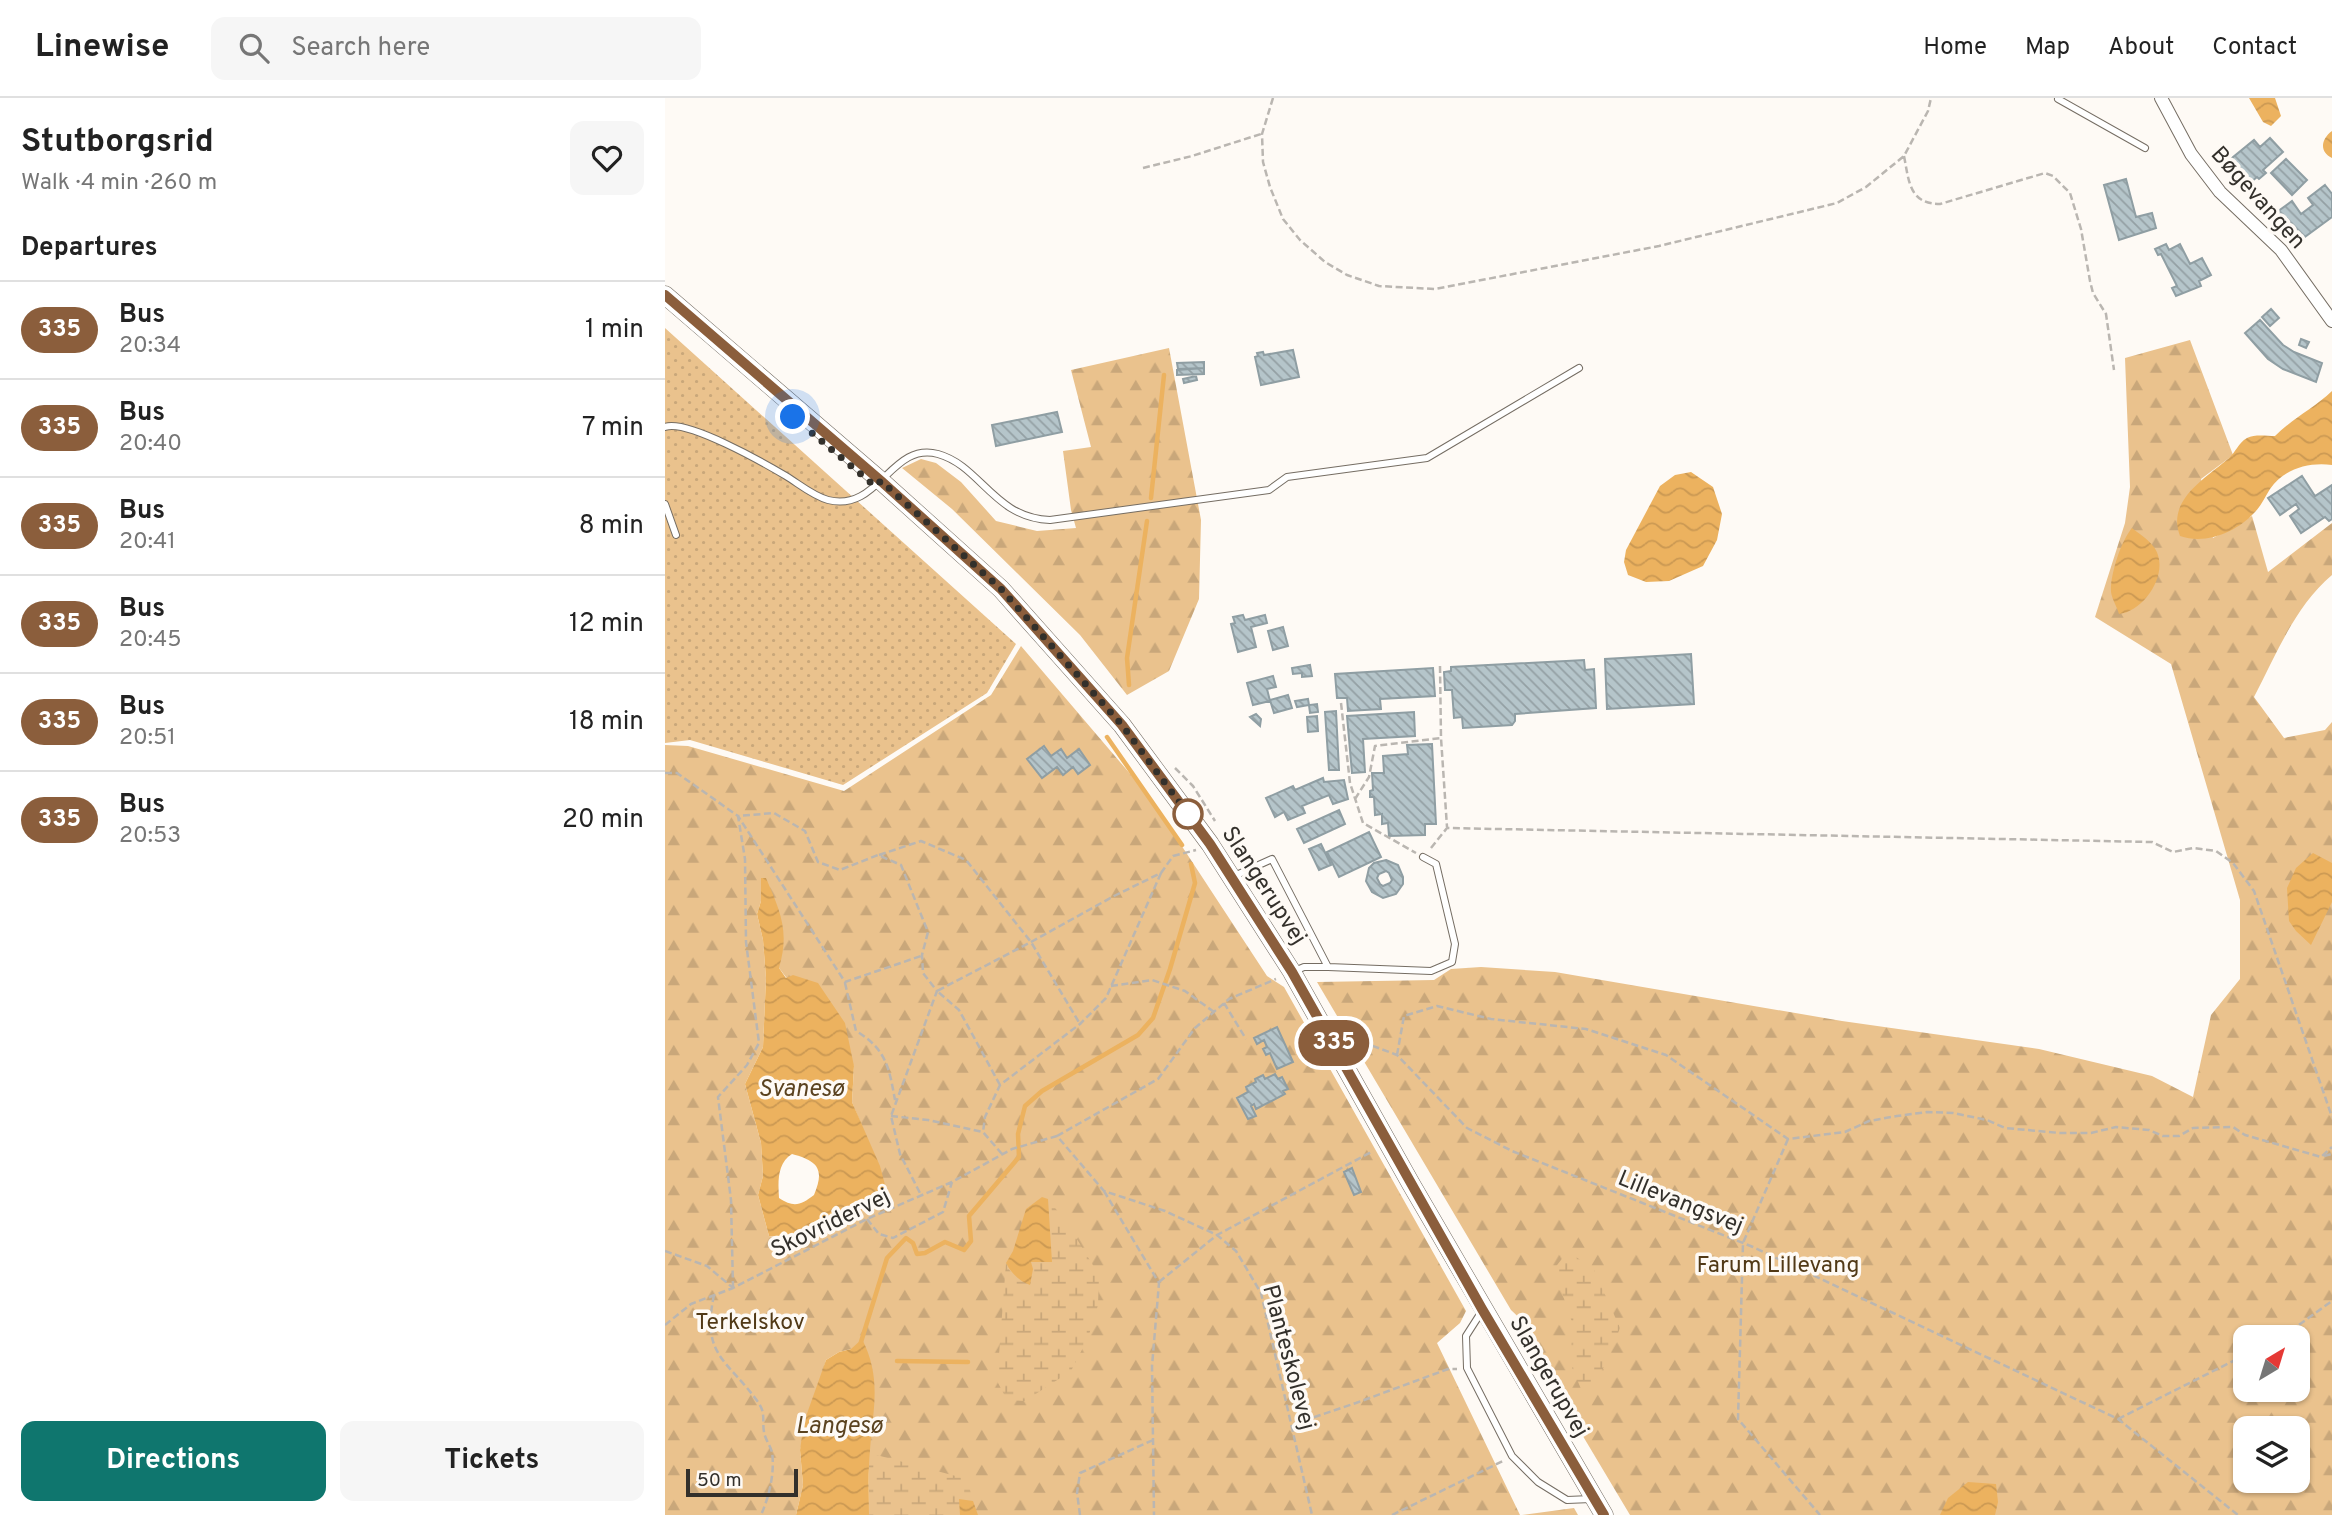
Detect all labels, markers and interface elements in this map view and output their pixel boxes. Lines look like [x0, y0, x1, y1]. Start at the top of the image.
search box [211, 17, 701, 80]
text: Linewise [35, 27, 169, 69]
icon: search [235, 29, 273, 67]
text: Search here [291, 32, 430, 65]
text: Home [1923, 33, 1987, 63]
text: Map [2025, 33, 2070, 63]
text: About [2108, 33, 2174, 63]
text: Contact [2212, 33, 2297, 63]
button: heart [570, 121, 644, 195]
text: Stutborgsrid [21, 122, 214, 164]
street label: Bøgevangen [2203, 141, 2311, 256]
text: Walk · 4 min · 260 m [21, 169, 217, 198]
text: Departures [21, 232, 158, 265]
text: Bus [119, 299, 165, 332]
text: 1 min [585, 314, 644, 347]
text: 335 [38, 315, 81, 345]
text: 20:34 [119, 332, 181, 361]
text: Bus [119, 397, 165, 430]
your location [775, 399, 810, 434]
text: 7 min [582, 412, 644, 445]
text: 335 [38, 413, 81, 443]
text: 20:40 [119, 430, 182, 459]
text: Bus [119, 495, 165, 528]
text: 8 min [579, 510, 644, 543]
text: 335 [38, 511, 81, 541]
text: 20:41 [119, 528, 176, 557]
text: Bus [119, 593, 165, 626]
text: 12 min [569, 608, 644, 641]
text: 335 [38, 609, 81, 639]
text: 20:45 [119, 626, 182, 655]
text: Bus [119, 691, 165, 724]
text: 18 min [569, 706, 644, 739]
text: 335 [38, 707, 81, 737]
text: 20:51 [119, 724, 176, 753]
text: Bus [119, 789, 165, 822]
unlabelled marker [1173, 799, 1203, 829]
text: 20 min [562, 804, 644, 837]
text: 335 [38, 805, 81, 835]
text: 20:53 [119, 822, 181, 851]
street label: Slangerupvej [1214, 822, 1312, 951]
line badge: 335 [1294, 1020, 1374, 1066]
text: 335 [1312, 1028, 1356, 1058]
water label: Svanesø [758, 1075, 845, 1105]
street label: Lillevangsvej [1613, 1165, 1747, 1242]
street label: Skovridervej [767, 1183, 896, 1266]
park label: Farum Lillevang [1697, 1252, 1859, 1281]
street label: Planteskolevej [1254, 1282, 1321, 1433]
park label: Terkelskov [695, 1309, 805, 1338]
street label: Slangerupvej [1501, 1311, 1594, 1443]
north arrow [2233, 1325, 2310, 1402]
map controls [2233, 1325, 2310, 1493]
water label: Langesø [795, 1412, 884, 1442]
button: layers [2233, 1416, 2310, 1493]
button: Directions [21, 1421, 326, 1501]
button: Tickets [340, 1421, 644, 1501]
scale bar [686, 1466, 798, 1498]
text: 50 m [697, 1469, 742, 1493]

